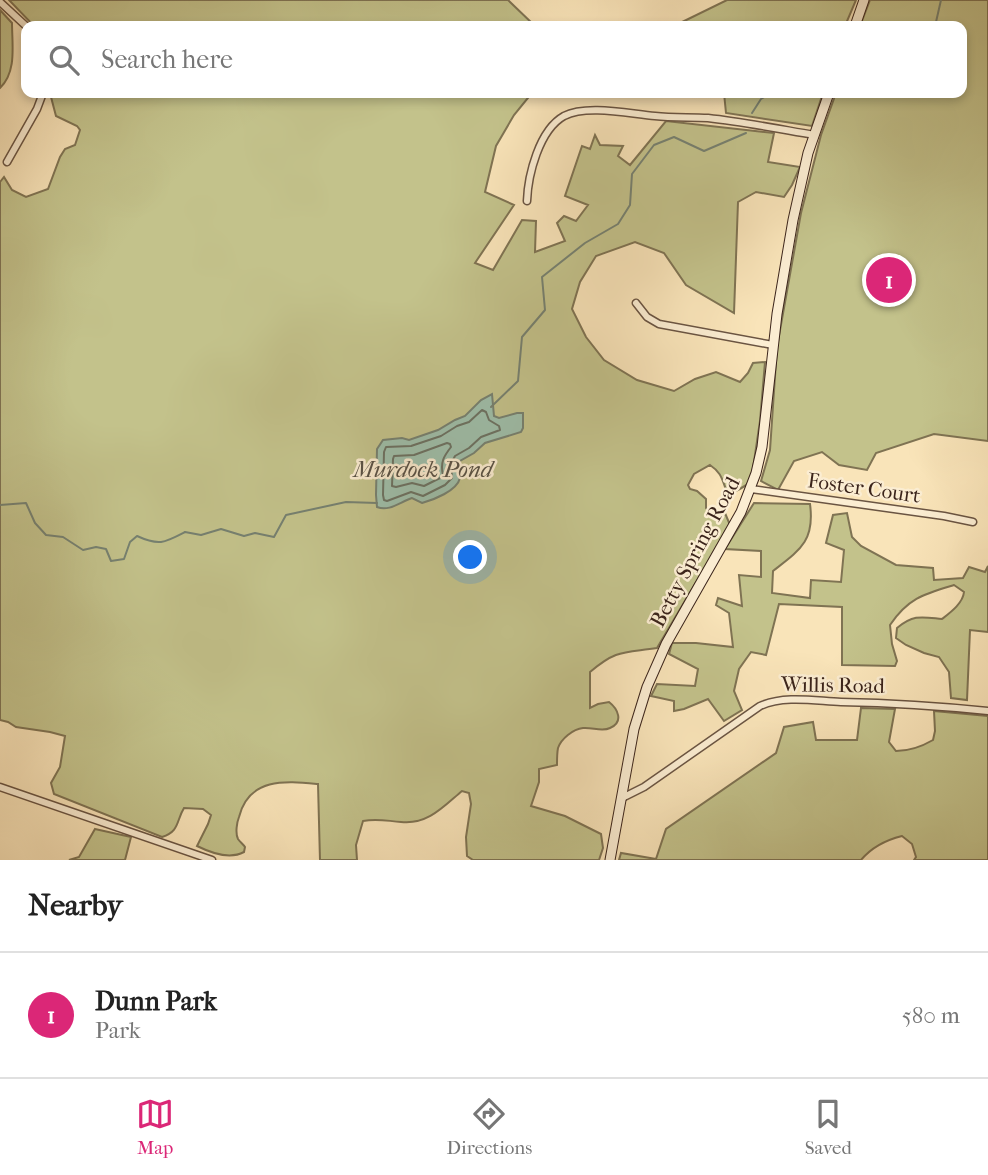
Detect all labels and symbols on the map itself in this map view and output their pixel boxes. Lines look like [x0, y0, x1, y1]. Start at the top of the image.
pin: 1 [866, 254, 912, 306]
water label: Murdock Pond [351, 456, 496, 483]
street label: Foster Court [806, 468, 923, 508]
street label: Betty Spring Road [645, 472, 745, 631]
your location [453, 540, 487, 574]
street label: Willis Road [780, 672, 886, 698]

